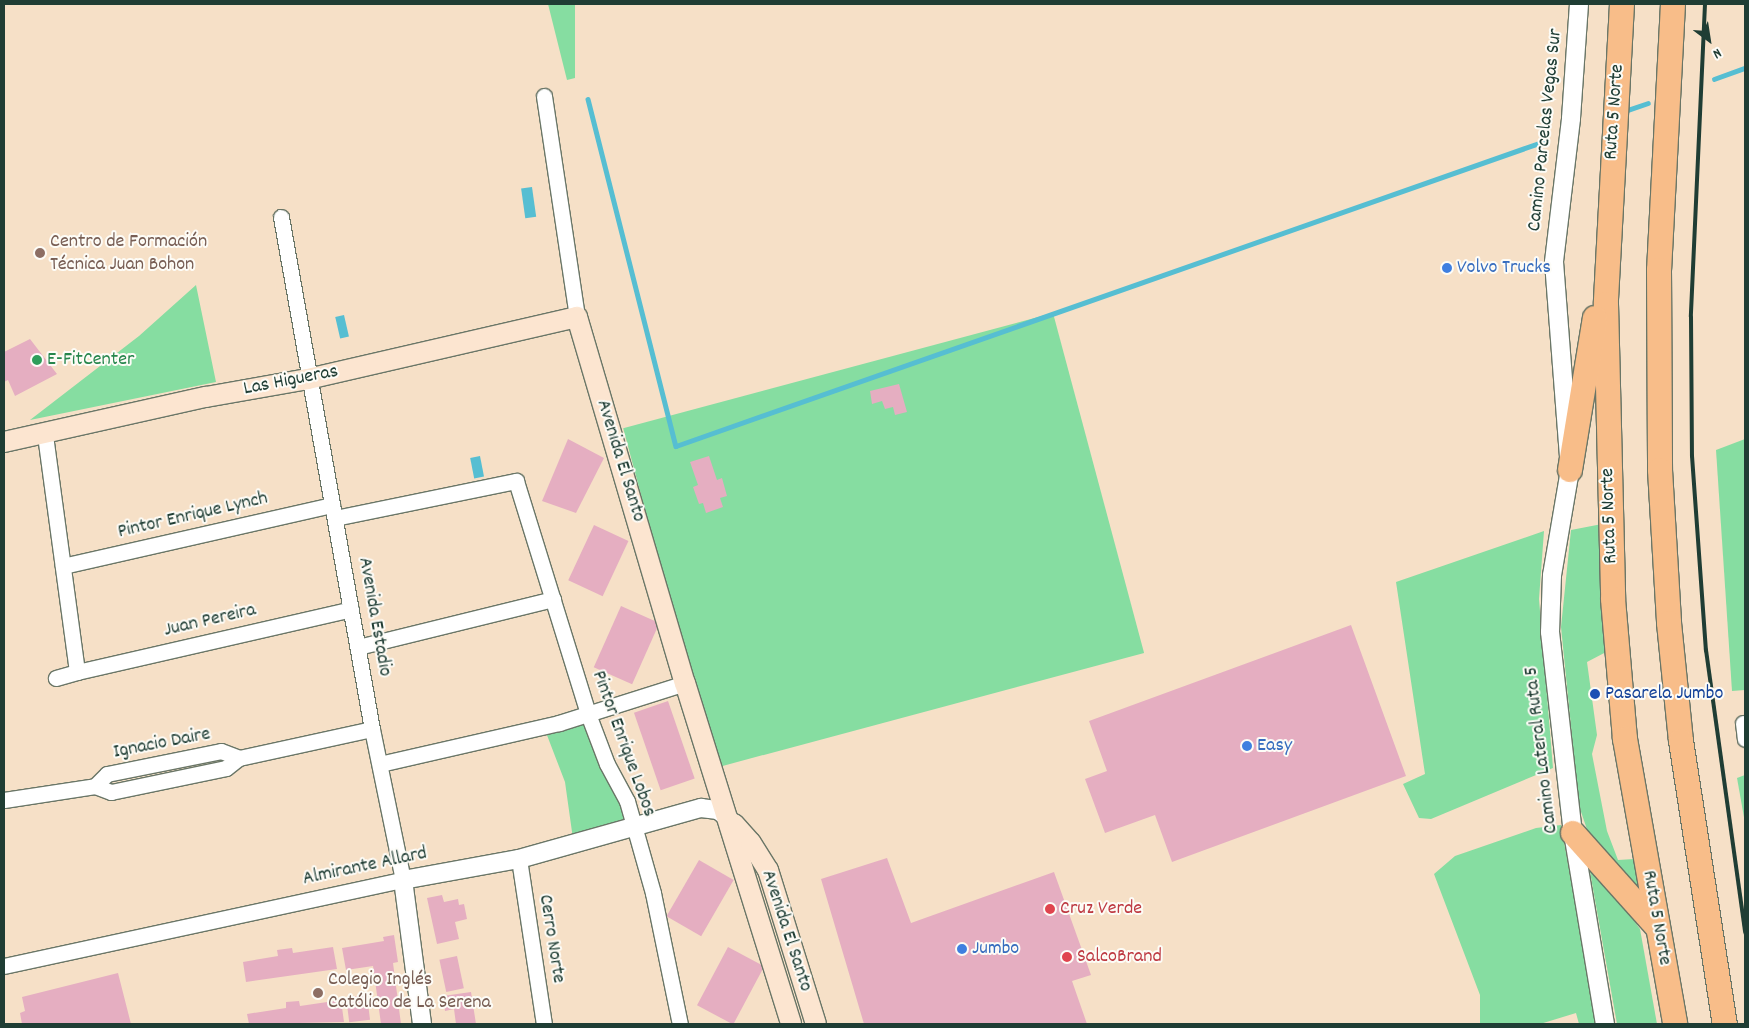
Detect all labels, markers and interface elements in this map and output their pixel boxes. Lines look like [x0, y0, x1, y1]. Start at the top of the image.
north arrow [1684, 15, 1734, 65]
street label: Camino Parcelas Vegas Sur [1523, 27, 1569, 233]
text: N [1709, 42, 1725, 63]
street label: Ruta 5 Norte [1600, 63, 1630, 161]
place label: Centro de Formación Técnica Juan Bohon [50, 230, 207, 277]
marker: Centro de Formación Técnica Juan Bohon [34, 247, 46, 259]
place label: Volvo Trucks [1457, 256, 1551, 280]
marker: Volvo Trucks [1441, 262, 1453, 274]
place label: E-FitCenter [47, 348, 134, 372]
marker: E-FitCenter [31, 354, 43, 366]
street label: Las Higueras [242, 360, 340, 402]
street label: Avenida El Santo [590, 397, 650, 525]
street label: Ruta 5 Norte [1596, 468, 1624, 564]
street label: Pintor Enrique Lynch [116, 487, 270, 545]
street label: Avenida Estadio [352, 556, 396, 678]
street label: Juan Pereira [162, 599, 258, 643]
street label: Camino Lateral Ruta 5 [1520, 665, 1564, 835]
street label: Pintor Enrique Lobos [585, 668, 661, 820]
place label: Pasarela Jumbo [1605, 682, 1723, 706]
marker: Pasarela Jumbo [1589, 688, 1601, 700]
street label: Ignacio Daire [111, 723, 213, 765]
place label: Easy [1257, 734, 1292, 758]
marker: Easy [1241, 740, 1253, 752]
street label: Almirante Allard [301, 842, 429, 892]
street label: Avenida El Santo [755, 867, 817, 995]
street label: Ruta 5 Norte [1636, 869, 1676, 967]
street label: Cerro Norte [532, 893, 570, 985]
place label: Cruz Verde [1060, 897, 1142, 921]
marker: Cruz Verde [1044, 903, 1056, 915]
place label: Jumbo [972, 937, 1019, 961]
marker: Jumbo [956, 943, 968, 955]
place label: SalcoBrand [1077, 945, 1162, 969]
marker: SalcoBrand [1061, 951, 1073, 963]
place label: Colegio Inglés Católico de La Serena [328, 969, 491, 1016]
marker: Colegio Inglés Católico de La Serena [312, 987, 324, 999]

